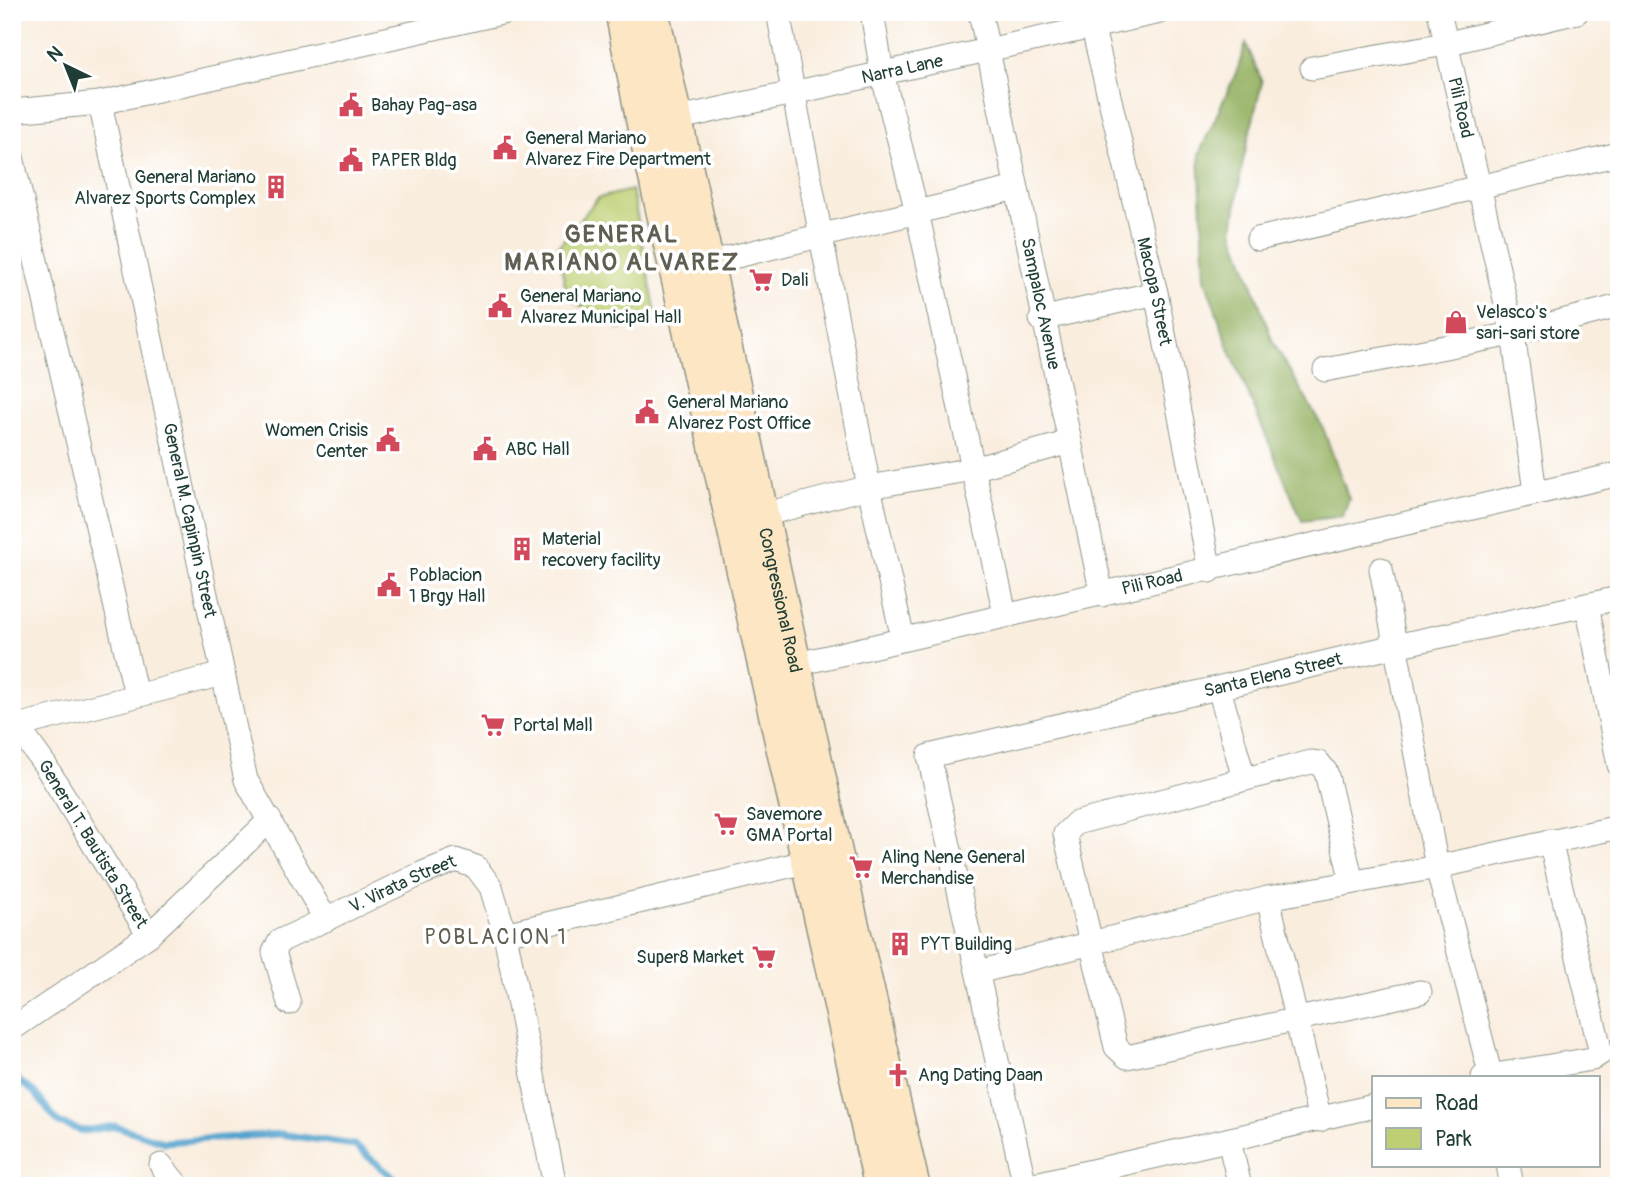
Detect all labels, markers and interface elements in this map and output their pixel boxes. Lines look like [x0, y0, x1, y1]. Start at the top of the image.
north arrow [32, 32, 102, 102]
text: N [42, 41, 68, 67]
street label: Narra Lane [859, 49, 945, 89]
street label: Pili Road [1442, 75, 1479, 140]
public building icon: Bahay Pag-asa [337, 91, 365, 119]
place label: Bahay Pag-asa [371, 94, 477, 117]
place label: General Mariano Alvarez Fire Department [525, 127, 712, 171]
public building icon: General Mariano Alvarez Fire Department [491, 134, 519, 162]
public building icon: PAPER Bldg [337, 146, 365, 174]
place label: PAPER Bldg [371, 149, 456, 172]
place label: General Mariano Alvarez Sports Complex [74, 166, 256, 210]
building icon: General Mariano Alvarez Sports Complex [262, 173, 290, 201]
district label: GENERAL MARIANO ALVAREZ [504, 220, 740, 277]
street label: Macopa Street [1131, 235, 1177, 348]
street label: Sampaloc Avenue [1016, 236, 1066, 372]
supermarket icon: Dali [747, 266, 775, 294]
place label: Dali [781, 269, 808, 292]
place label: General Mariano Alvarez Municipal Hall [520, 285, 682, 329]
public building icon: General Mariano Alvarez Municipal Hall [486, 292, 514, 320]
place label: Velasco's sari-sari store [1476, 301, 1580, 345]
shop icon: Velasco's sari-sari store [1442, 308, 1470, 336]
place label: General Mariano Alvarez Post Office [667, 391, 811, 435]
public building icon: General Mariano Alvarez Post Office [633, 398, 661, 426]
place label: Women Crisis Center [265, 419, 369, 463]
street label: General M. Capinpin Street [157, 421, 222, 621]
public building icon: Women Crisis Center [374, 426, 402, 454]
public building icon: ABC Hall [471, 435, 499, 463]
place label: ABC Hall [505, 438, 570, 461]
street label: Congressional Road [753, 526, 807, 675]
place label: Material recovery facility [542, 528, 661, 572]
building icon: Material recovery facility [508, 535, 536, 563]
place label: Poblacion 1 Brgy Hall [409, 564, 486, 608]
street label: Pili Road [1120, 564, 1185, 601]
public building icon: Poblacion 1 Brgy Hall [375, 571, 403, 599]
street label: Santa Elena Street [1202, 648, 1345, 703]
supermarket icon: Portal Mall [479, 711, 507, 739]
place label: Portal Mall [513, 714, 593, 737]
street label: General T. Bautista Street [33, 756, 153, 933]
place label: Savemore GMA Portal [746, 803, 832, 847]
supermarket icon: Savemore GMA Portal [712, 810, 740, 838]
place label: Aling Nene General Merchandise [881, 846, 1025, 890]
street label: V. Virata Street [346, 850, 460, 918]
supermarket icon: Aling Nene General Merchandise [847, 853, 875, 881]
district label: POBLACION 1 [424, 924, 568, 951]
building icon: PYT Building [886, 930, 914, 958]
place label: PYT Building [920, 933, 1012, 956]
supermarket icon: Super8 Market [750, 943, 778, 971]
place label: Super8 Market [636, 946, 745, 969]
church icon: Ang Dating Daan [884, 1061, 912, 1089]
place label: Ang Dating Daan [918, 1064, 1043, 1087]
legend [1372, 1076, 1600, 1166]
text: Road [1435, 1090, 1479, 1117]
text: Park [1435, 1126, 1472, 1153]

